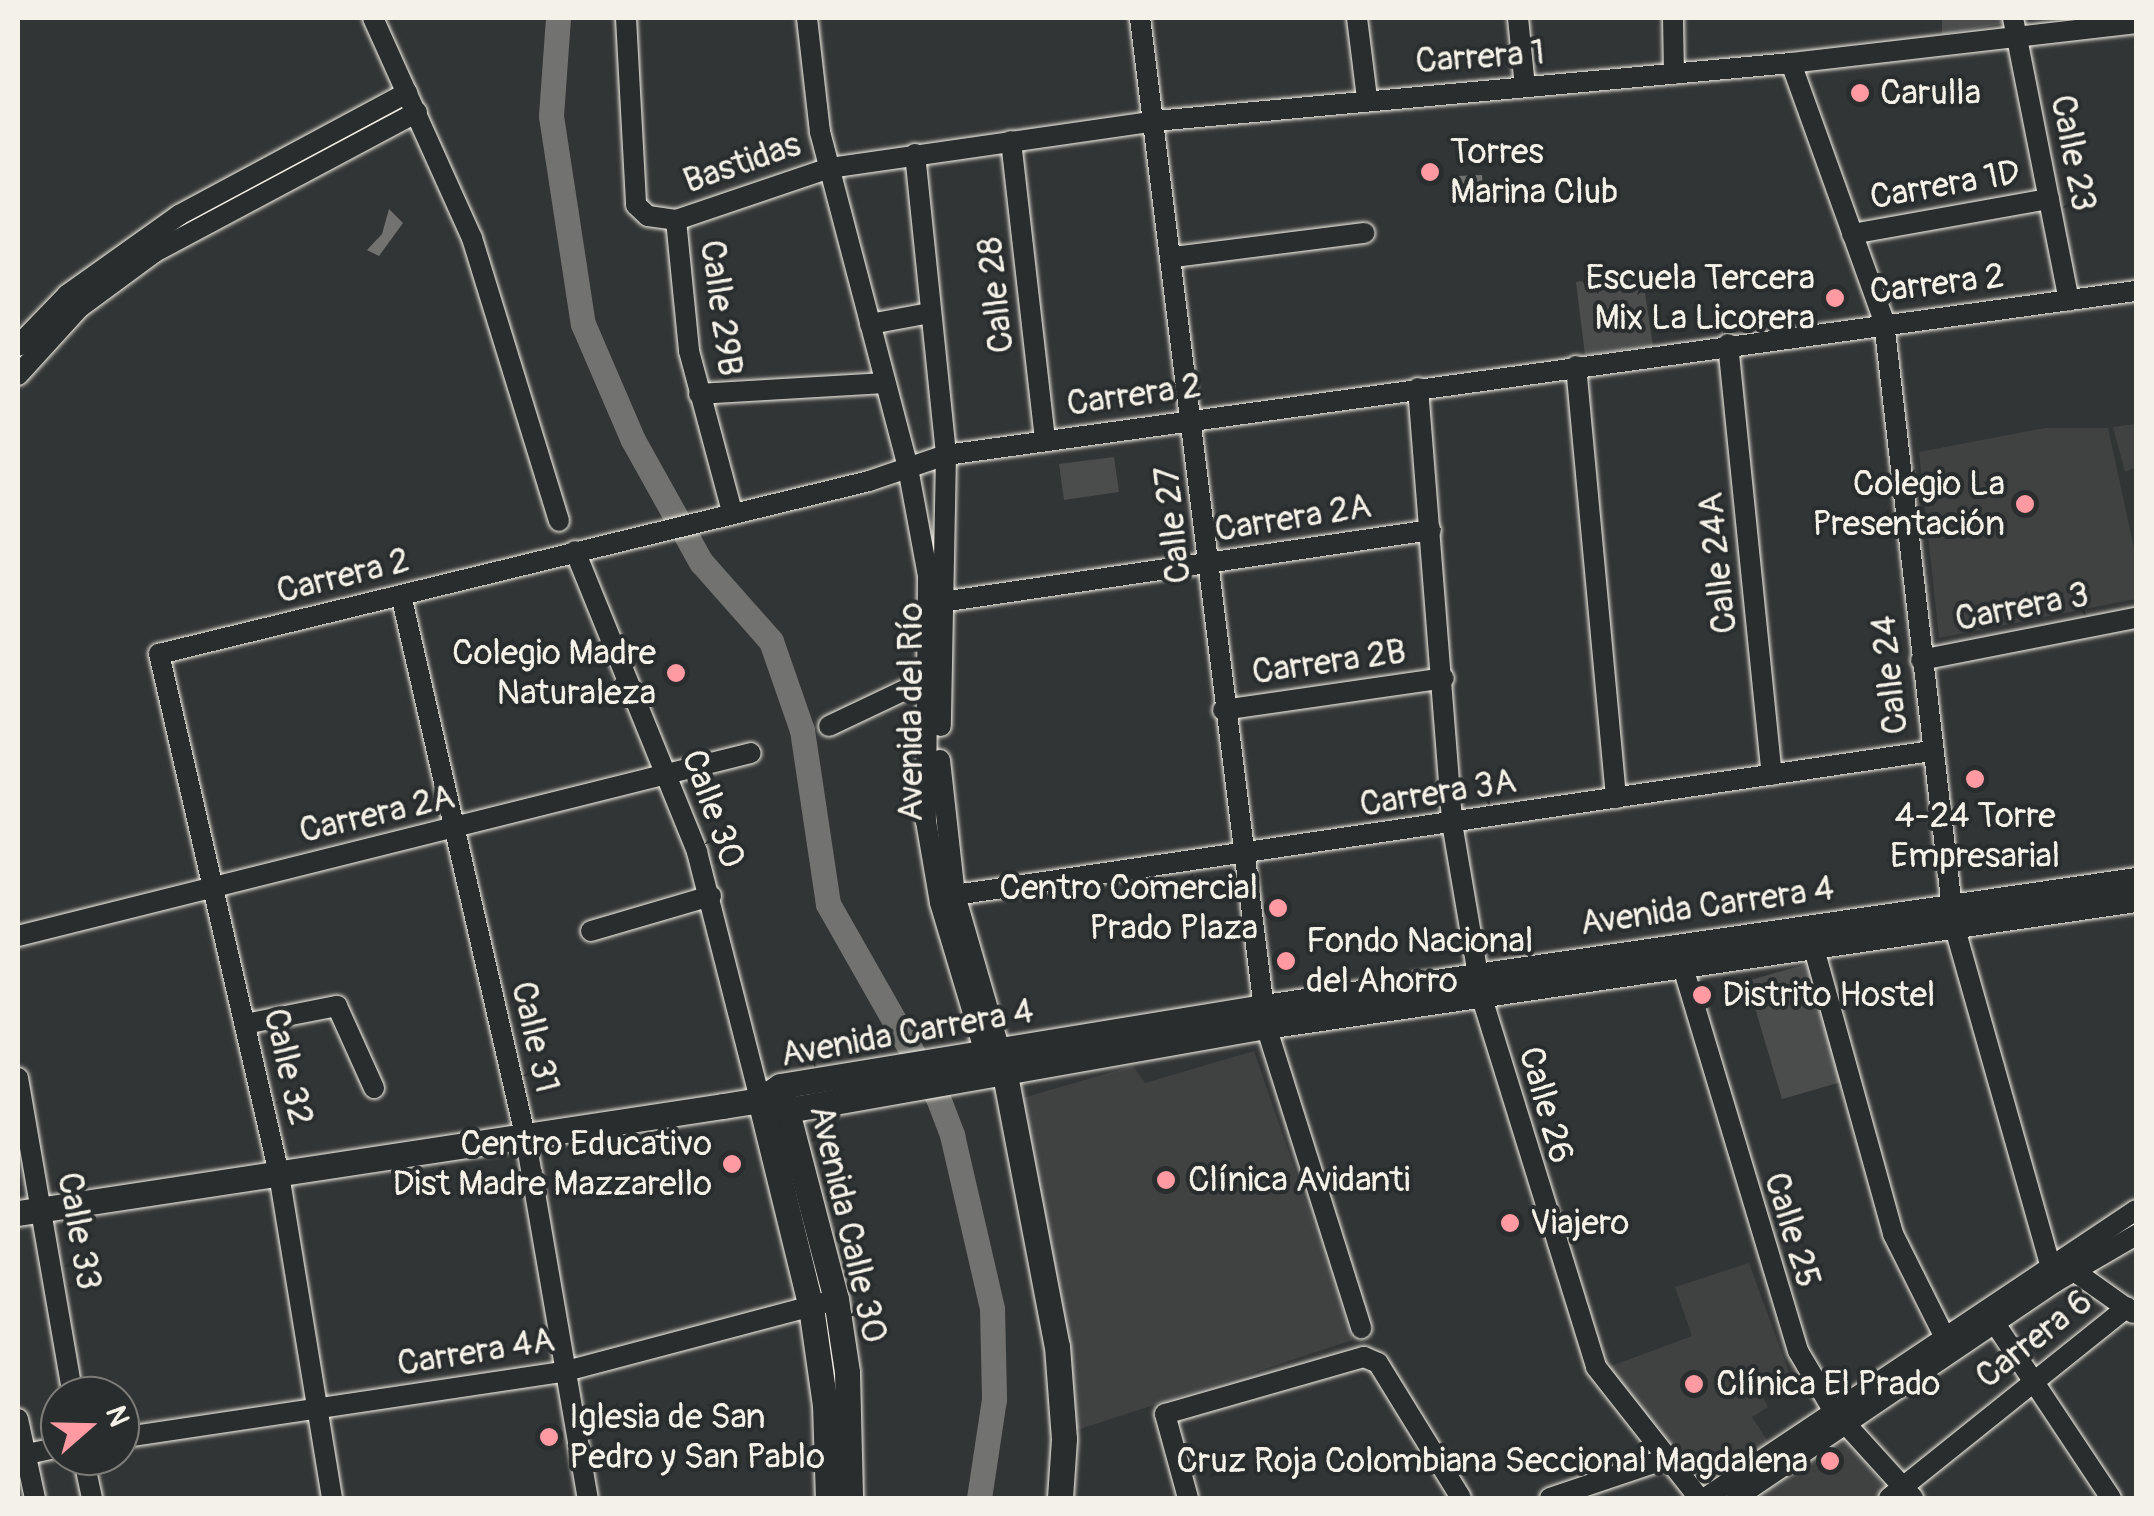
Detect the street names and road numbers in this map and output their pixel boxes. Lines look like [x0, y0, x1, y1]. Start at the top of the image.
street label: Carrera 1 [1414, 32, 1546, 82]
street label: Calle 23 [2041, 91, 2105, 215]
street label: Bastidas [678, 123, 806, 203]
street label: Carrera 1D [1867, 151, 2023, 219]
street label: Calle 28 [969, 235, 1023, 355]
street label: Calle 29B [691, 237, 751, 379]
street label: Carrera 2 [1867, 255, 2007, 313]
street label: Carrera 2 [1064, 365, 1204, 425]
street label: Calle 27 [1146, 464, 1200, 586]
street label: Carrera 2A [1212, 485, 1374, 551]
street label: Calle 24A [1690, 490, 1746, 636]
street label: Carrera 2 [272, 539, 414, 613]
street label: Carrera 3 [1952, 573, 2092, 641]
street label: Avenida del Río [890, 602, 932, 822]
street label: Calle 24 [1863, 614, 1917, 736]
street label: Carrera 2B [1249, 630, 1409, 694]
street label: Calle 30 [672, 744, 754, 874]
street label: Carrera 3A [1357, 760, 1519, 826]
street label: Carrera 2A [295, 776, 459, 852]
street label: Avenida Carrera 4 [1577, 867, 1837, 945]
street label: Calle 31 [502, 977, 568, 1097]
street label: Avenida Carrera 4 [777, 990, 1037, 1076]
street label: Calle 32 [254, 1005, 322, 1129]
street label: Calle 26 [1509, 1042, 1583, 1168]
street label: Avenida Calle 30 [800, 1101, 896, 1347]
street label: Calle 25 [1755, 1167, 1829, 1293]
street label: Calle 33 [48, 1169, 110, 1293]
street label: Carrera 6 [1967, 1281, 2101, 1397]
street label: Carrera 4A [394, 1319, 558, 1385]

